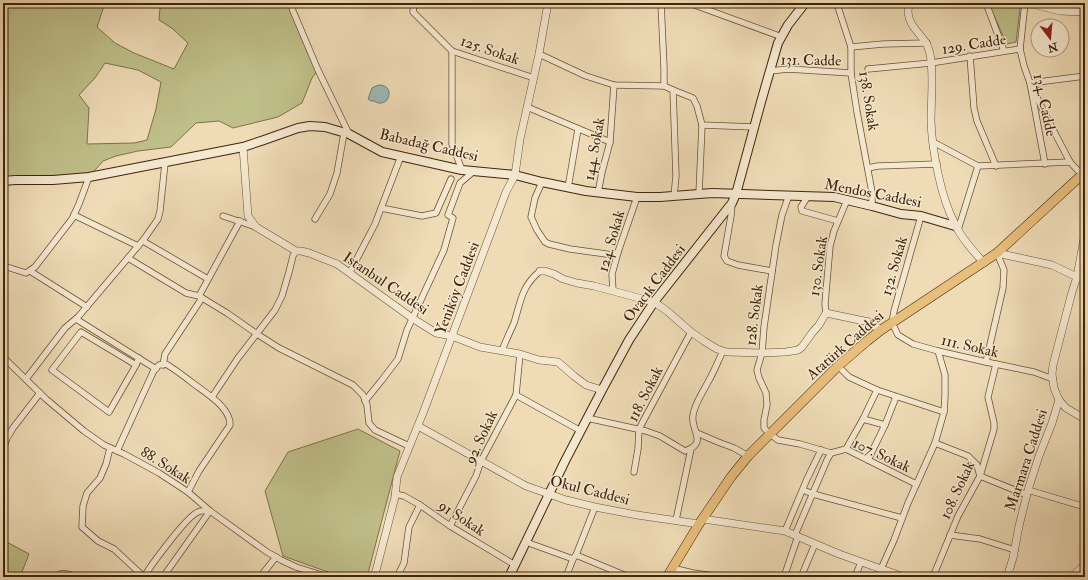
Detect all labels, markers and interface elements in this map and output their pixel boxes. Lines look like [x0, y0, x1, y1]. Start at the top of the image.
north arrow [1030, 18, 1070, 58]
street label: 129. Cadde [941, 30, 1008, 59]
street label: 125. Sokak [458, 32, 522, 69]
text: N [1045, 39, 1060, 55]
street label: 131. Cadde [780, 50, 841, 71]
street label: 138. Sokak [854, 70, 883, 132]
street label: 134. Cadde [1029, 72, 1060, 138]
street label: 144. Sokak [580, 116, 609, 182]
street label: Babadağ Caddesi [378, 125, 480, 166]
street label: Mendos Caddesi [823, 175, 923, 212]
street label: 124. Sokak [594, 208, 629, 274]
street label: 132. Sokak [877, 234, 912, 298]
street label: 130. Sokak [805, 235, 832, 297]
street label: Yeniköy Caddesi [431, 239, 484, 337]
street label: Ovacık Caddesi [619, 241, 690, 326]
street label: Istanbul Caddesi [339, 248, 432, 319]
street label: 128. Sokak [741, 283, 768, 347]
street label: Atatürk Caddesi [802, 307, 888, 385]
street label: 111. Sokak [939, 331, 1000, 362]
street label: 118. Sokak [623, 363, 667, 425]
street label: 92. Sokak [460, 407, 502, 468]
street label: Marmara Caddesi [1001, 407, 1052, 514]
street label: 107. Sokak [850, 434, 914, 477]
street label: 88. Sokak [137, 443, 195, 488]
street label: 108. Sokak [936, 458, 979, 522]
street label: Okul Caddesi [548, 471, 632, 510]
street label: 91 Sokak [434, 496, 489, 541]

